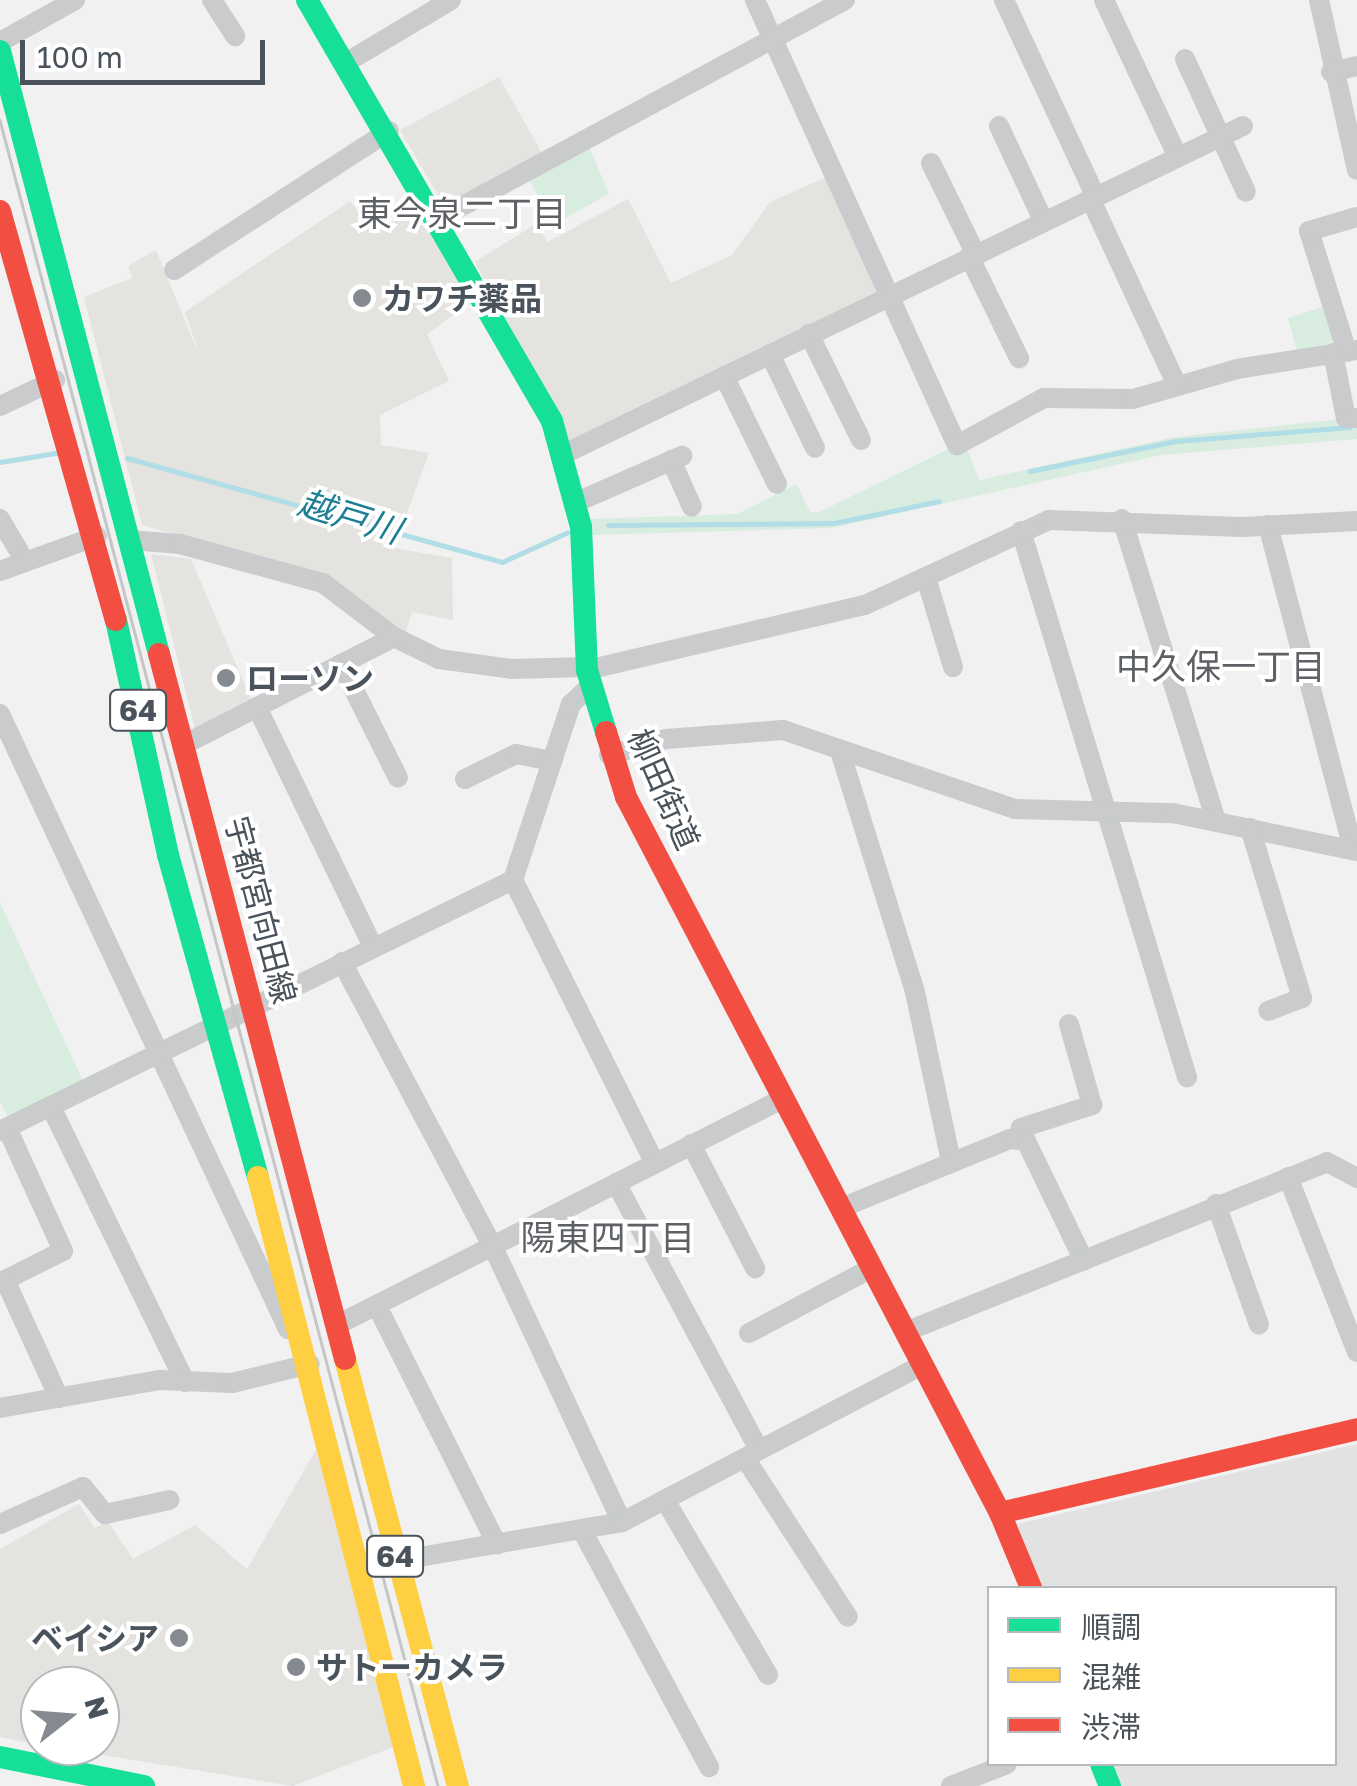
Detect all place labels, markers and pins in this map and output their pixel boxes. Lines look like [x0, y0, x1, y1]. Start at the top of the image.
place label: カワチ薬品 [382, 279, 542, 317]
marker: カワチ薬品 [351, 287, 373, 309]
place label: ローソン [246, 659, 374, 697]
marker: ローソン [215, 667, 237, 689]
place label: ベイシア [31, 1619, 159, 1657]
marker: ベイシア [168, 1627, 190, 1649]
place label: サトーカメラ [316, 1648, 508, 1686]
marker: サトーカメラ [285, 1656, 307, 1678]

